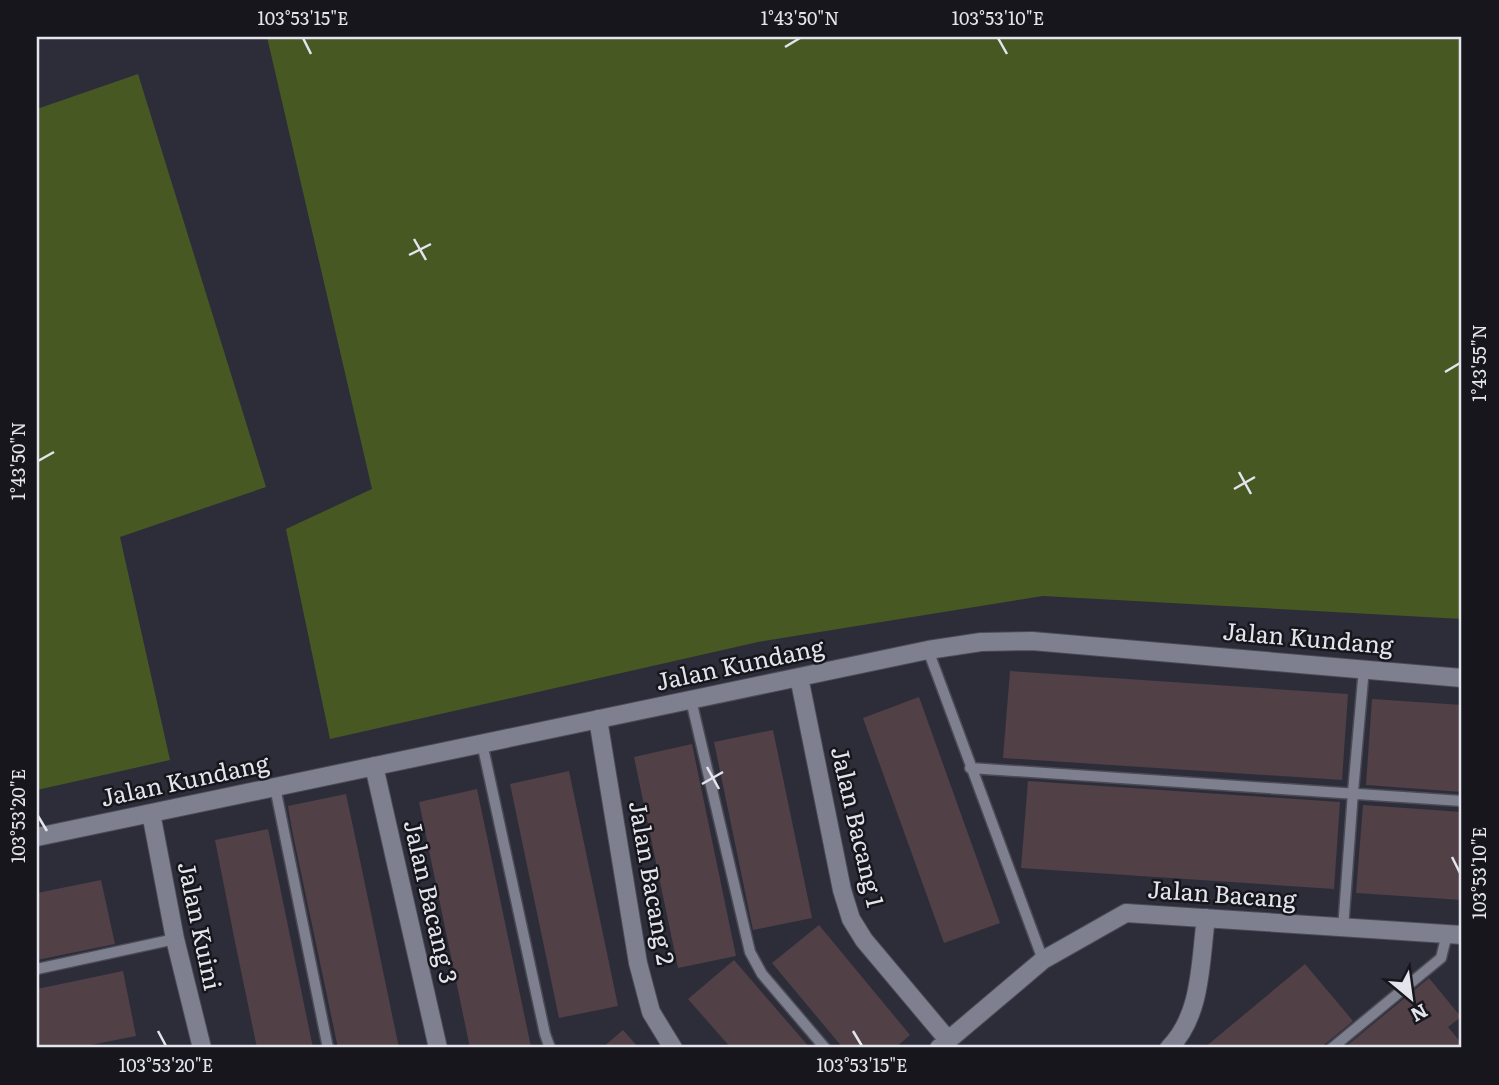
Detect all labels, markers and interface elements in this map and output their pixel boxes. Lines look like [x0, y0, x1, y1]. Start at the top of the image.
text: 103°53'15"E [257, 4, 349, 31]
text: 1°43'50"N [761, 4, 839, 31]
text: 103°53'10"E [952, 4, 1044, 31]
text: 1°43'55"N [1465, 324, 1492, 402]
text: 1°43'50"N [4, 422, 31, 500]
street label: Jalan Kundang [1221, 612, 1396, 661]
street label: Jalan Kundang [652, 627, 828, 697]
street label: Jalan Kundang [97, 743, 273, 813]
street label: Jalan Bacang 1 [824, 743, 895, 910]
text: 103°53'20"E [4, 769, 31, 863]
street label: Jalan Bacang 2 [622, 798, 685, 968]
street label: Jalan Bacang 3 [397, 816, 468, 987]
text: 103°53'10"E [1465, 827, 1492, 919]
street label: Jalan Kuini [171, 858, 232, 993]
street label: Jalan Bacang [1146, 870, 1298, 915]
north arrow [1376, 962, 1446, 1032]
text: N [1406, 998, 1433, 1030]
text: 103°53'20"E [119, 1051, 213, 1078]
text: 103°53'15"E [816, 1051, 908, 1078]

